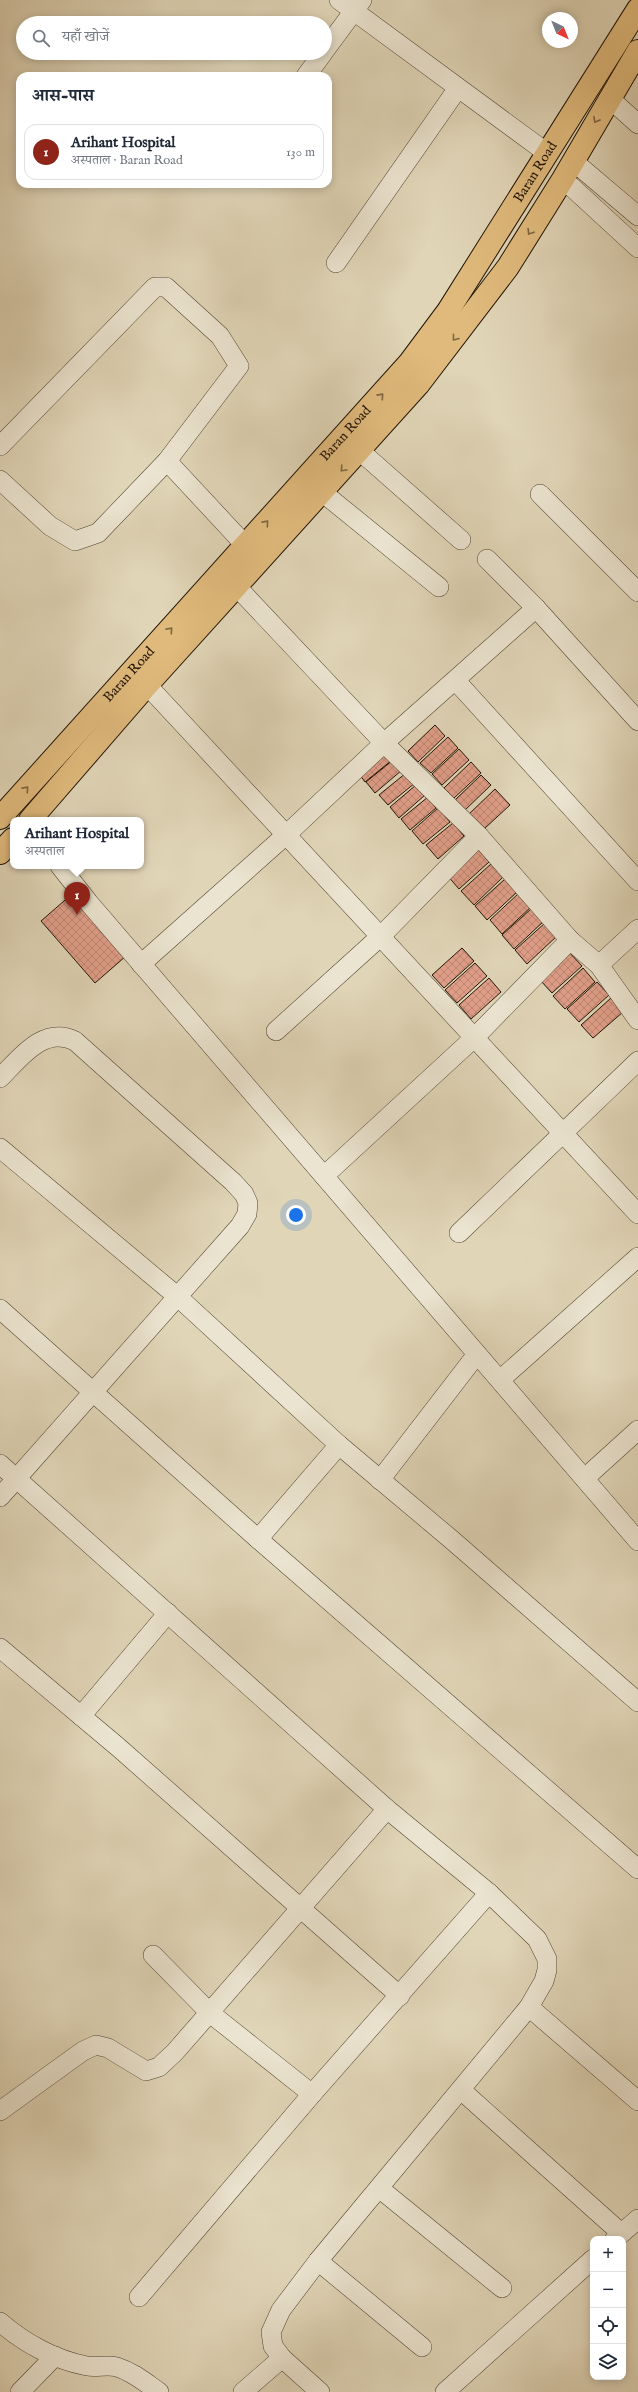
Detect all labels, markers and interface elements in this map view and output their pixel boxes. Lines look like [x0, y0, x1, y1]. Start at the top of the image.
north arrow [542, 12, 578, 48]
search box [16, 16, 332, 60]
icon: search [30, 27, 52, 49]
text: यहाँ खोजें [62, 27, 109, 46]
text: आस-पास [32, 86, 94, 107]
one-way arrow [594, 116, 601, 123]
text: Arihant Hospital [71, 133, 175, 152]
street label: Baran Road [510, 138, 562, 206]
text: 1 [44, 144, 48, 161]
text: 130 m [286, 144, 315, 161]
text: अस्पताल · Baran Road [71, 152, 183, 169]
one-way arrow [527, 228, 534, 235]
one-way arrow [453, 334, 460, 341]
one-way arrow [377, 393, 384, 400]
street label: Baran Road [316, 402, 376, 465]
one-way arrow [341, 464, 348, 472]
one-way arrow [261, 521, 268, 528]
one-way arrow [165, 628, 172, 635]
street label: Baran Road [99, 643, 159, 706]
one-way arrow [21, 786, 29, 794]
popup [10, 817, 144, 869]
text: Arihant Hospital [25, 824, 129, 843]
text: अस्पताल [25, 843, 64, 860]
pin: 1 [64, 882, 90, 915]
your location [286, 1205, 306, 1225]
map controls [590, 2236, 626, 2380]
button: + [590, 2236, 626, 2272]
button: − [590, 2272, 626, 2308]
button: locate [590, 2308, 626, 2344]
button: layers [590, 2344, 626, 2380]

